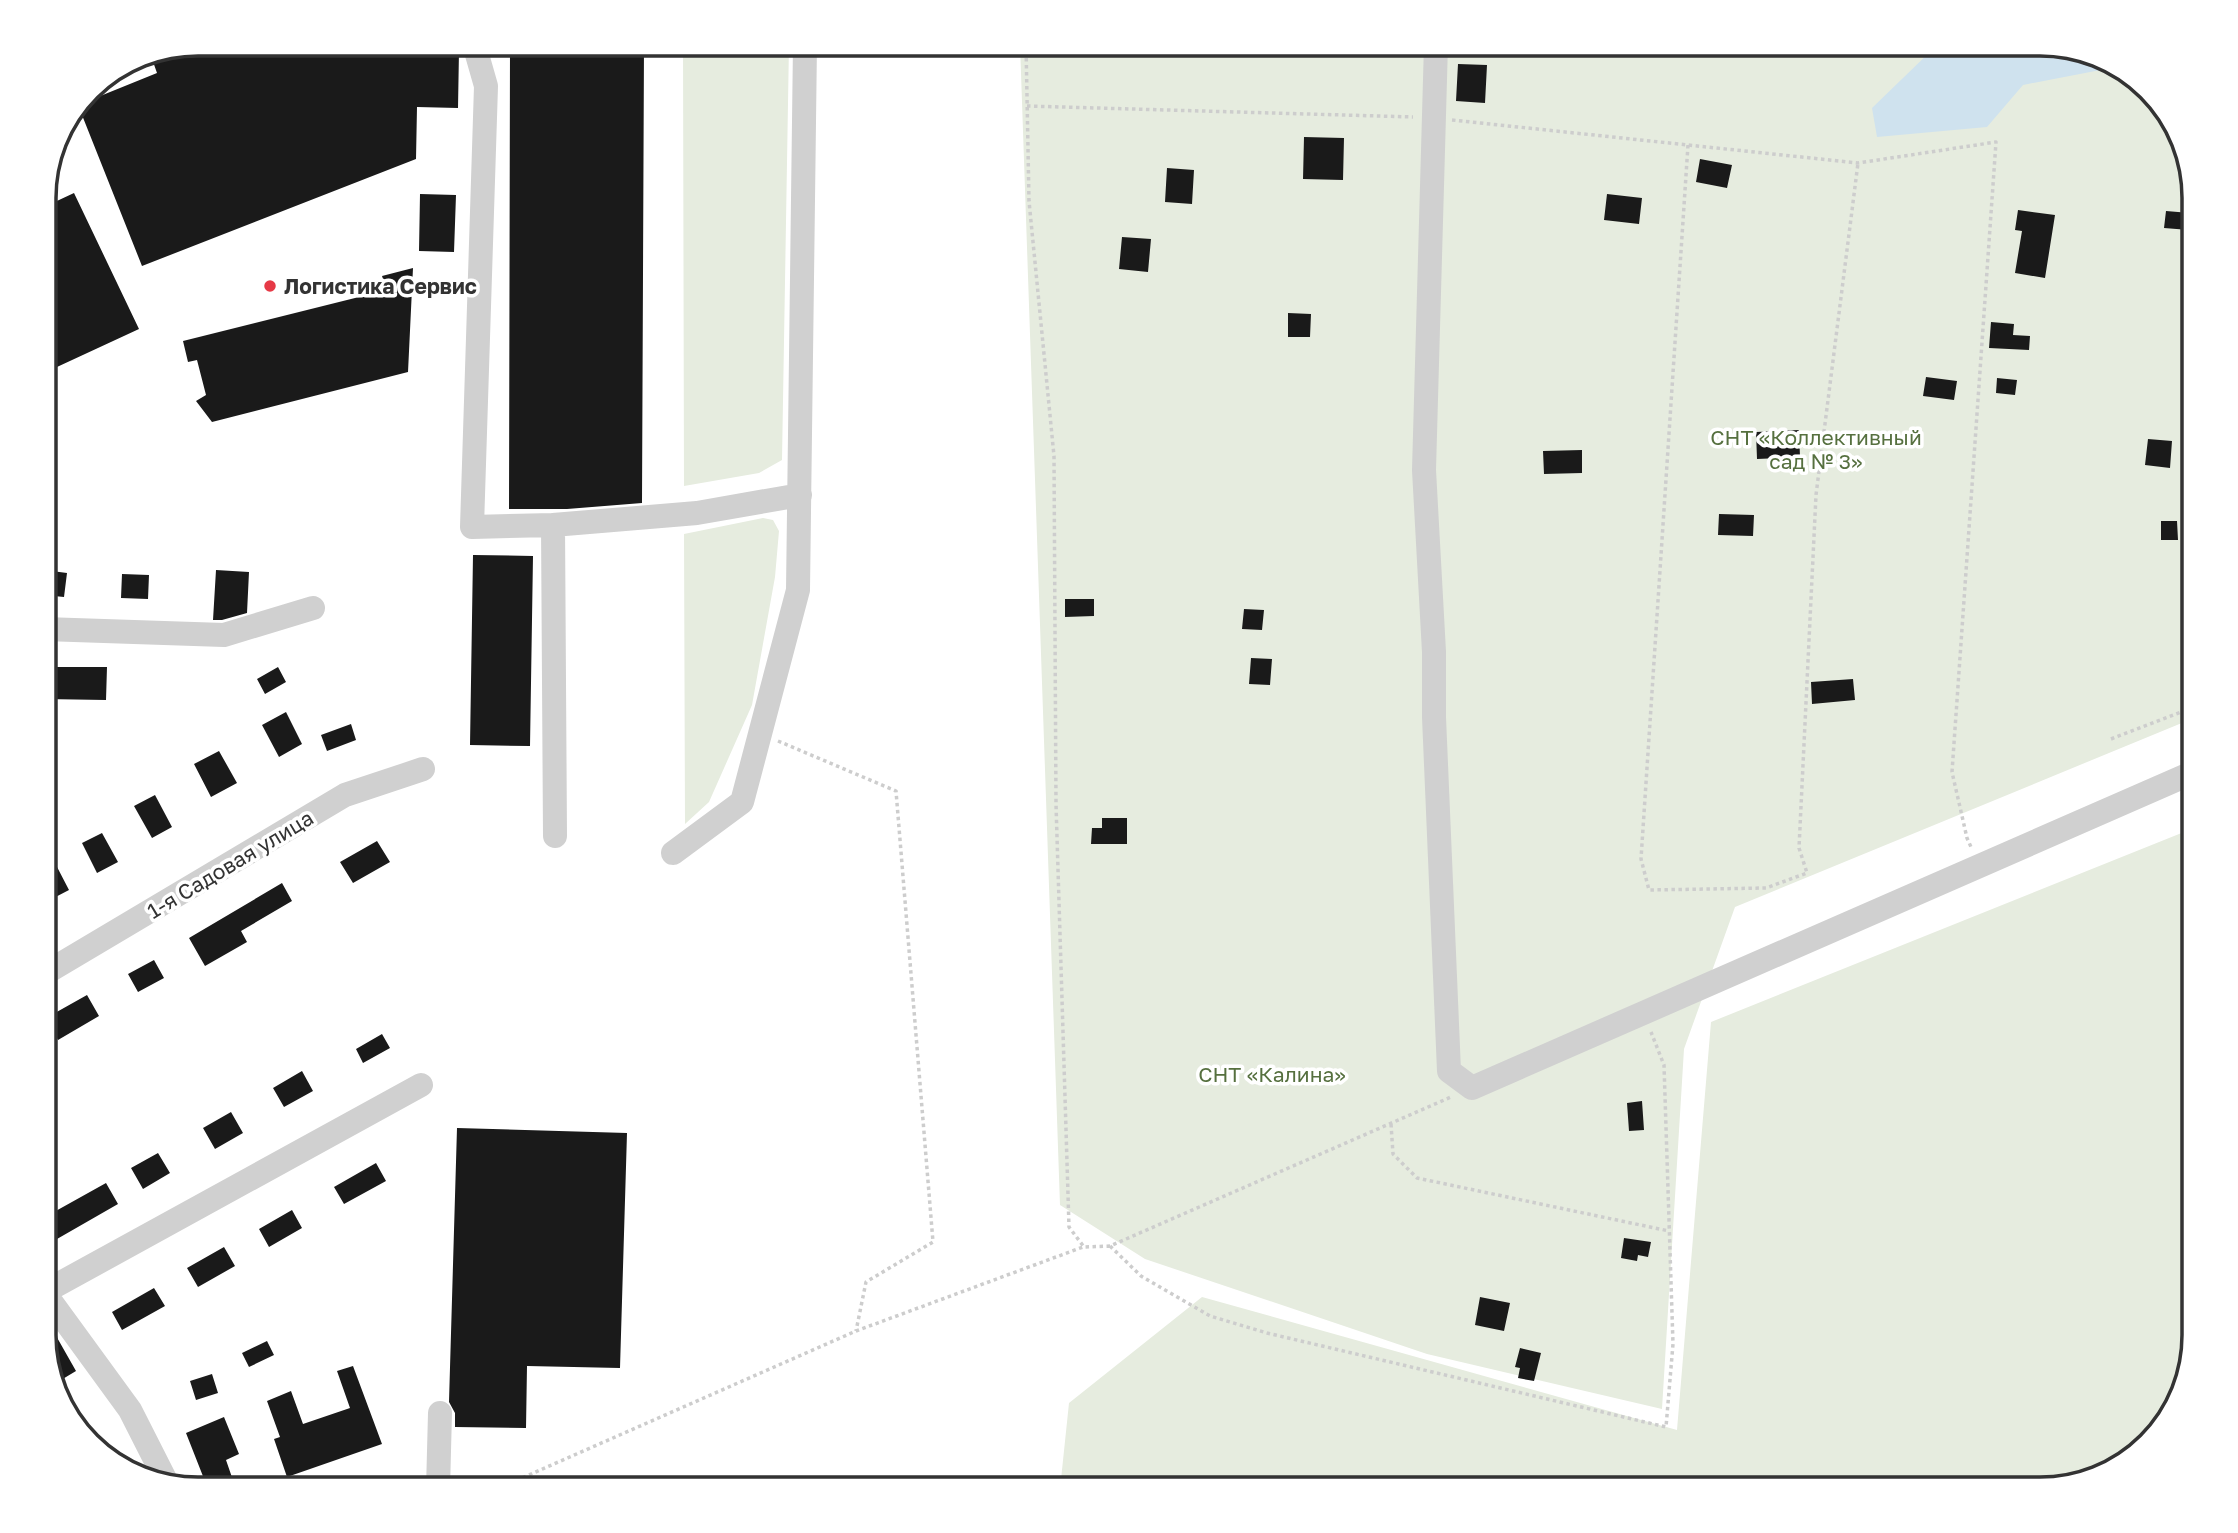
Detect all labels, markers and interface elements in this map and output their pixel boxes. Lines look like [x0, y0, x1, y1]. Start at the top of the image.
place label: Логистика Сервис [284, 273, 477, 299]
marker: Логистика Сервис [262, 278, 278, 294]
park label: СНТ «Коллективный сад № 3» [1710, 424, 1922, 474]
street label: 1-я Садовая улица [142, 804, 318, 924]
park label: СНТ «Калина» [1198, 1061, 1346, 1087]

